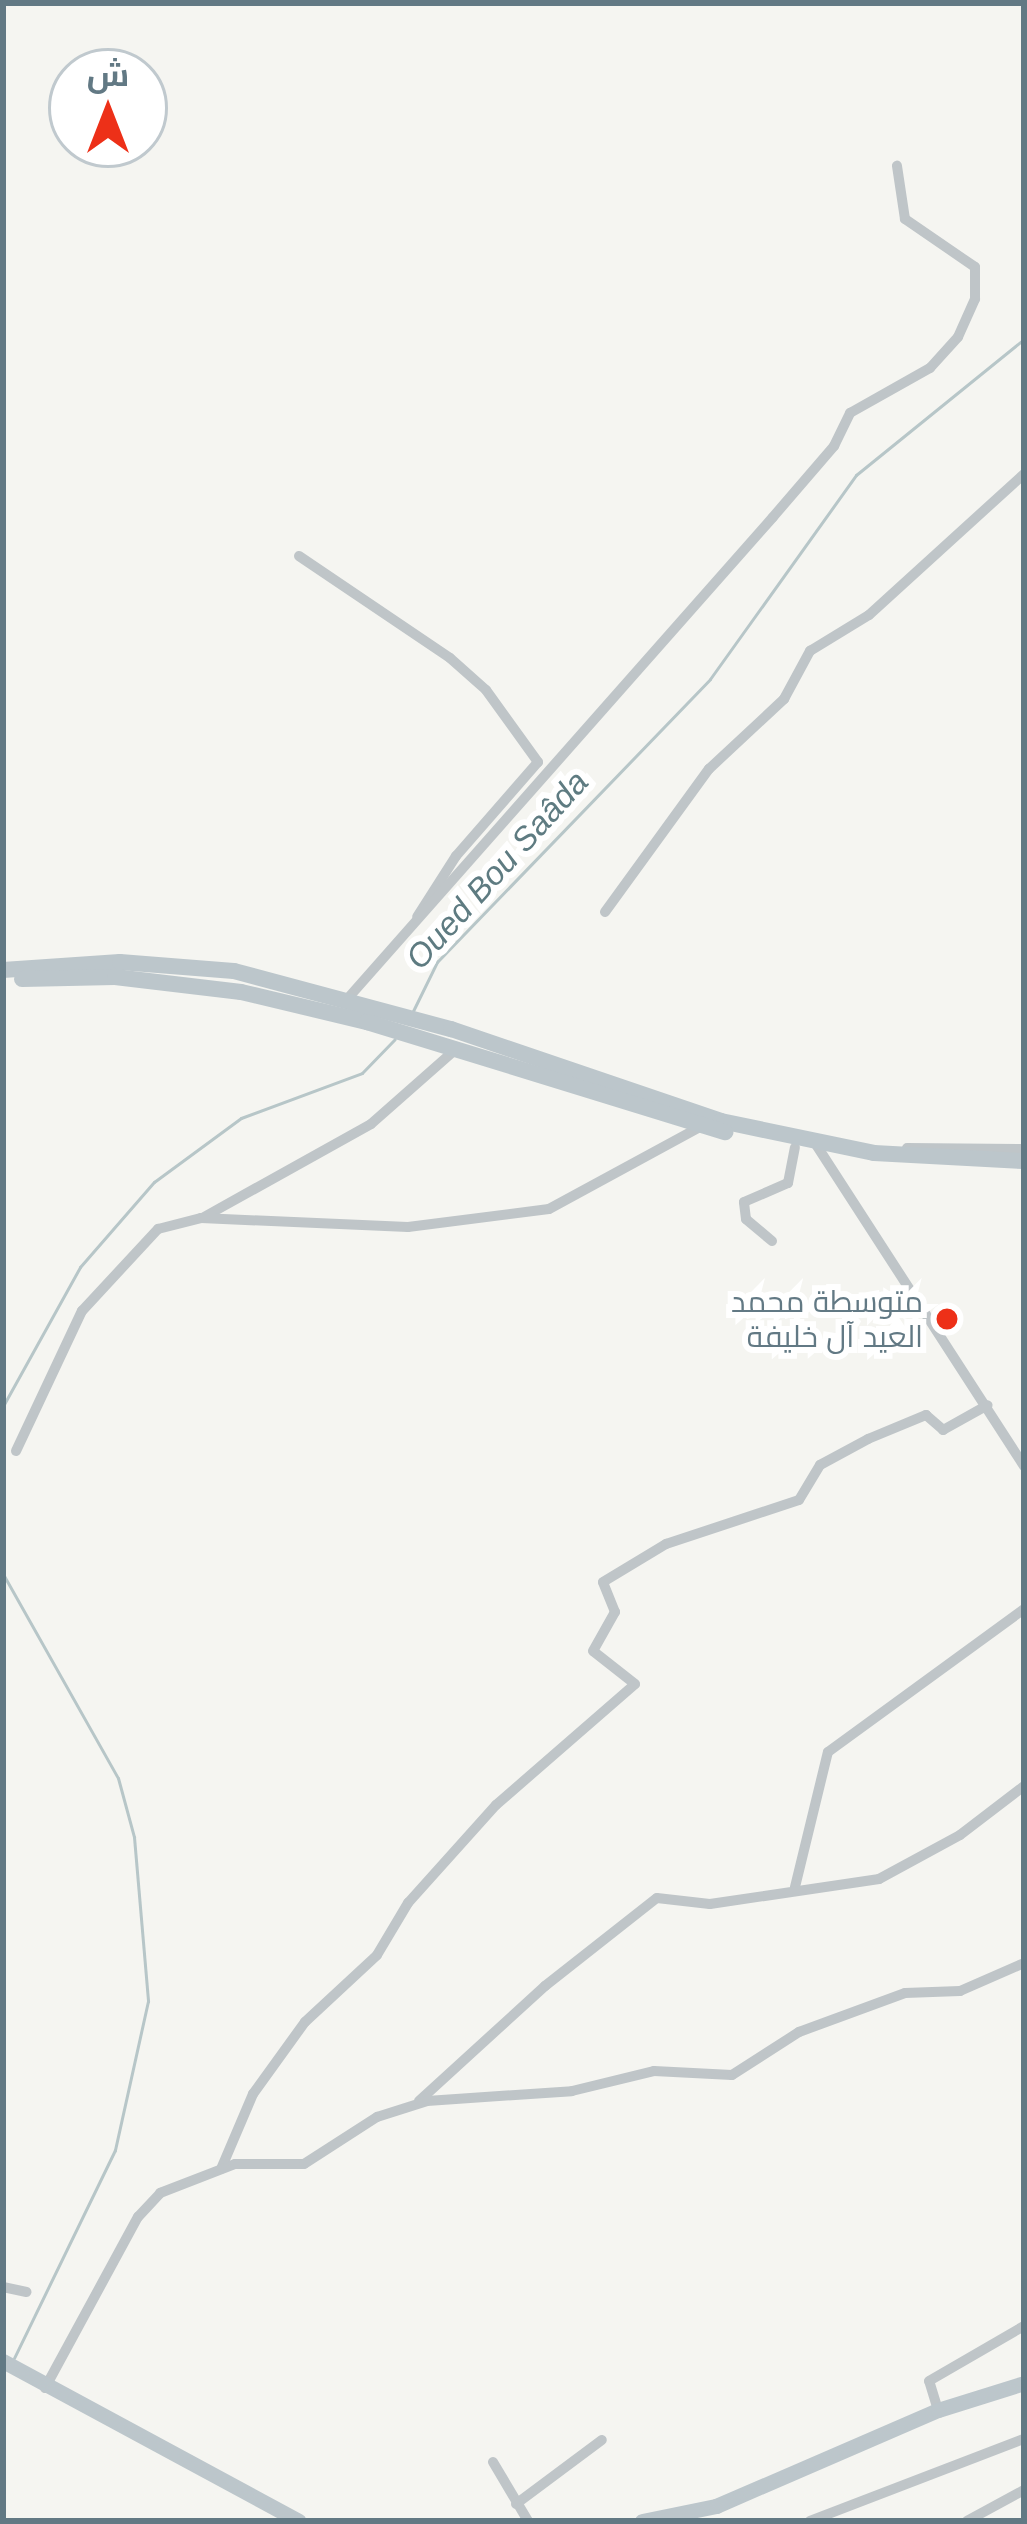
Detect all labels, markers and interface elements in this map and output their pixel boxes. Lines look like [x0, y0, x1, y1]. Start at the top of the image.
north arrow [48, 48, 168, 168]
text: ش [87, 56, 129, 93]
water label: Oued Bou Saâda [398, 763, 596, 977]
place label: متوسطة محمد العيد آل خليفة [731, 1284, 923, 1354]
marker: متوسطة محمد العيد آل خليفة [934, 1306, 960, 1332]

